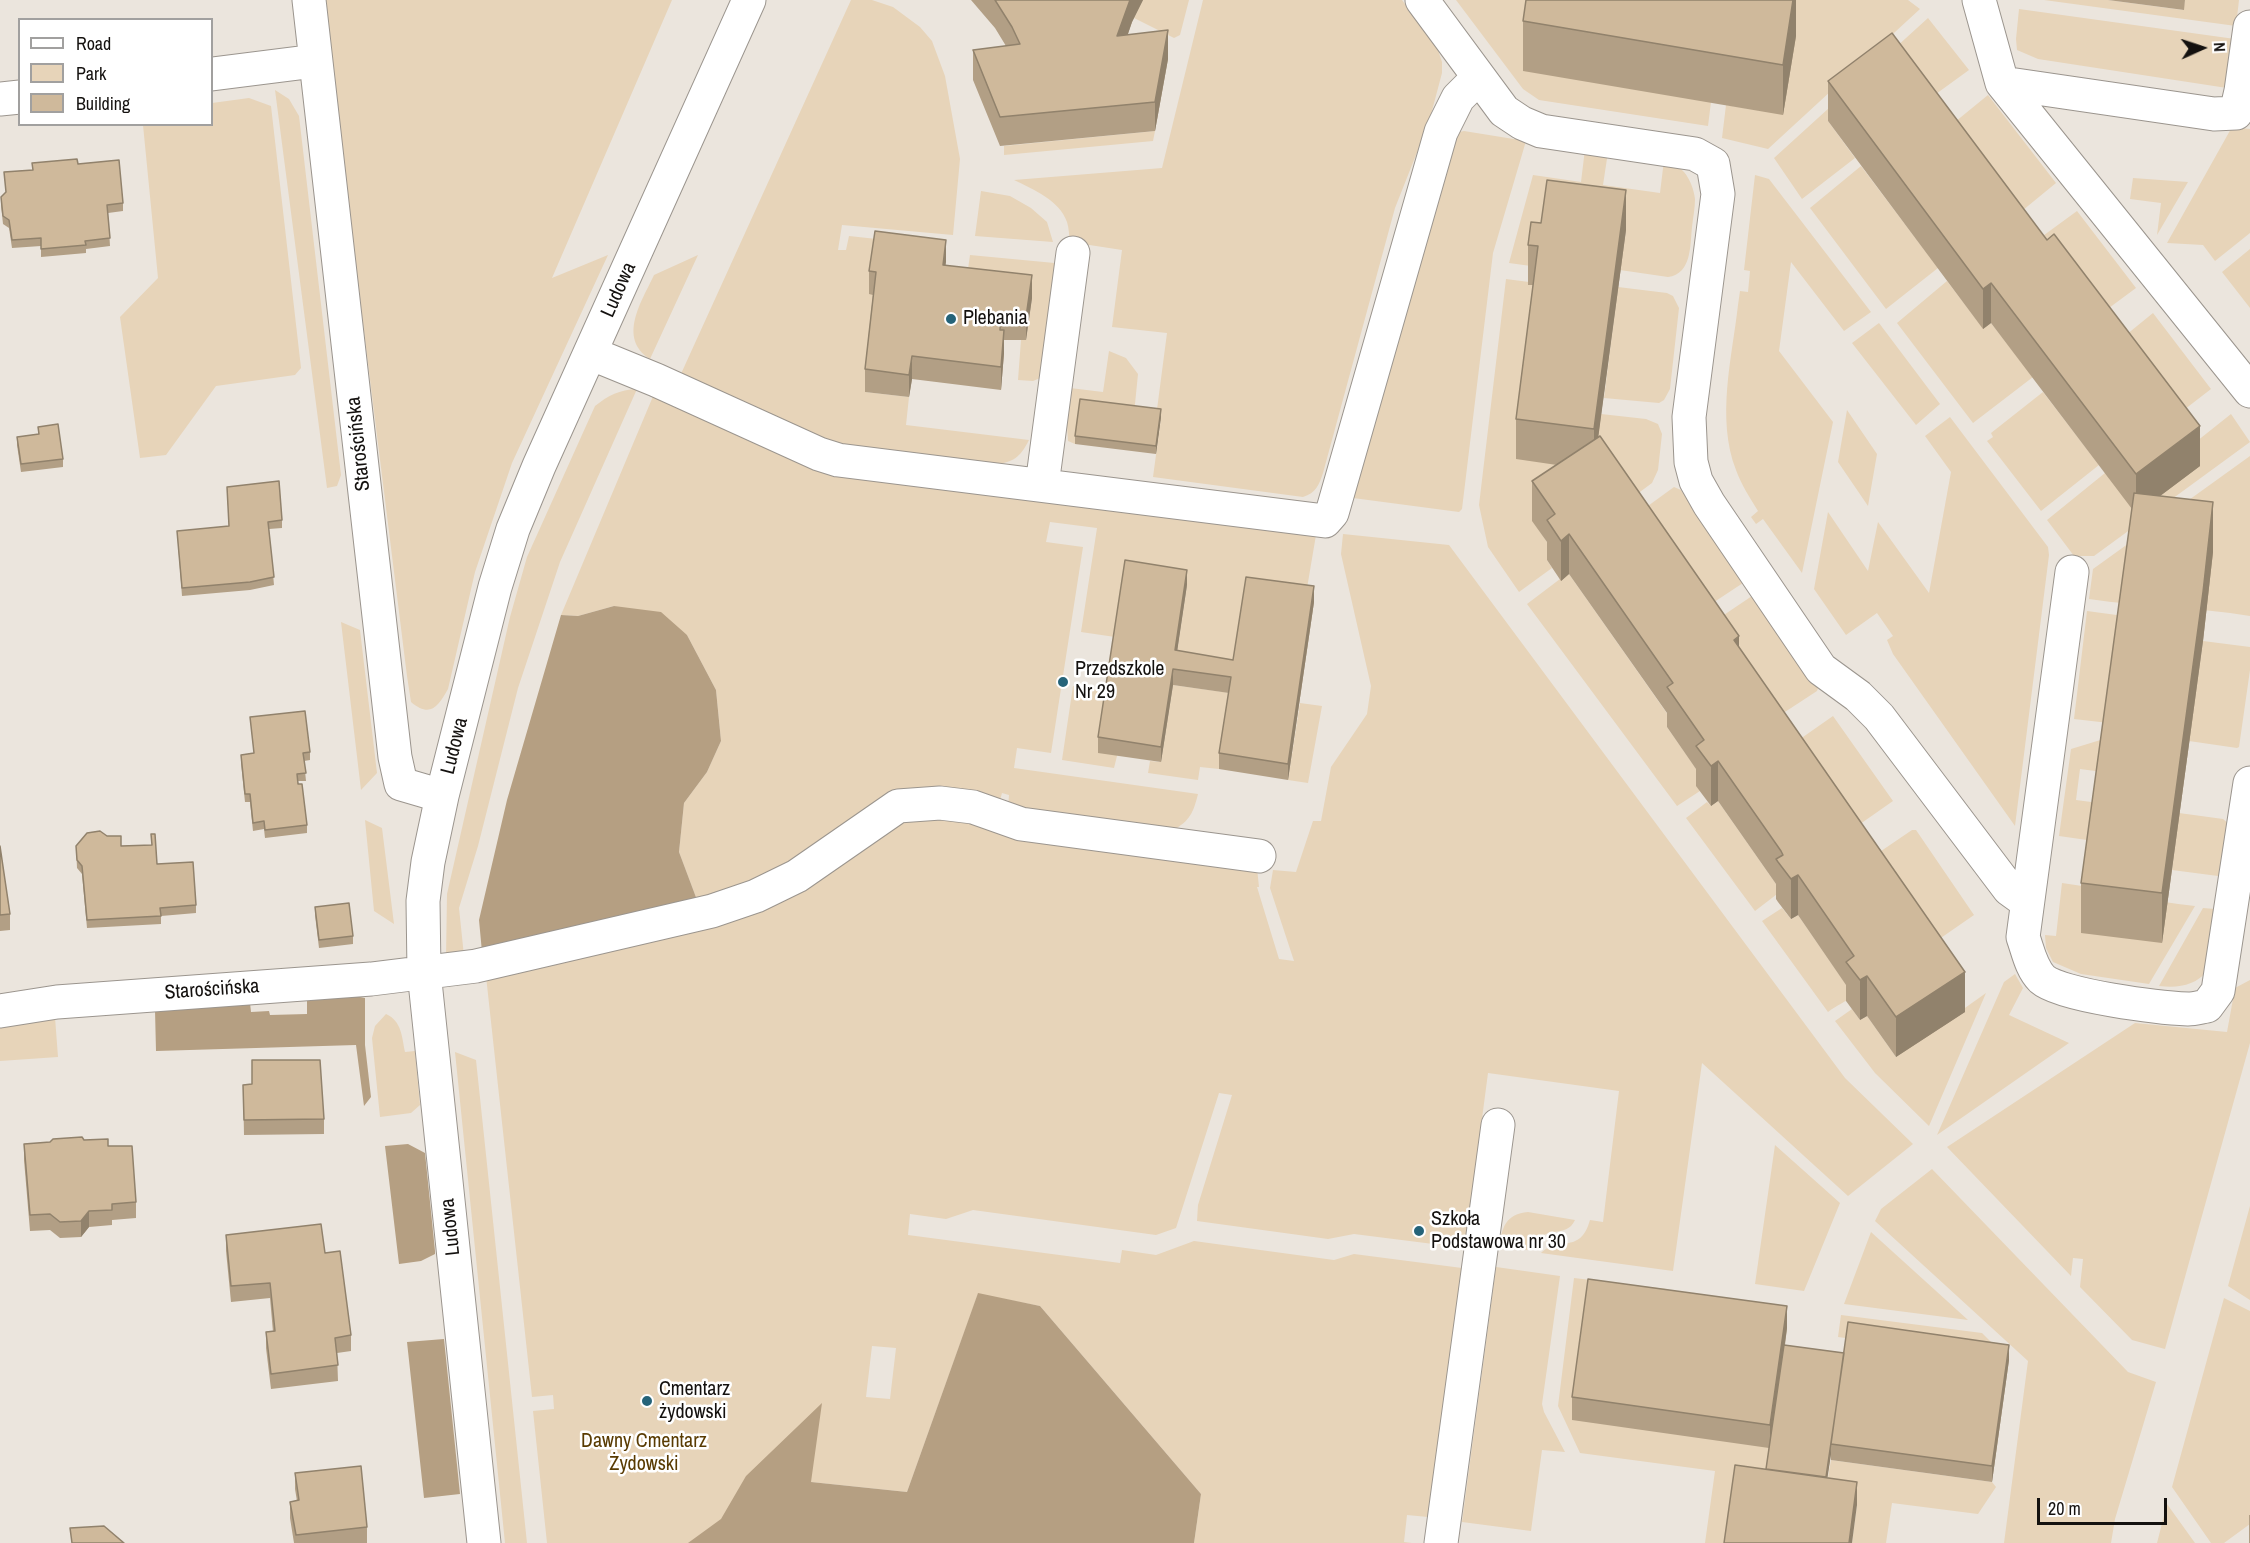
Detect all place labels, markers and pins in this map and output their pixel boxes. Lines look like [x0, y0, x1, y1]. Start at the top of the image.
place label: Plebania [963, 307, 1028, 331]
marker: Plebania [944, 312, 958, 326]
place label: Przedszkole Nr 29 [1075, 658, 1164, 705]
marker: Przedszkole Nr 29 [1056, 675, 1070, 689]
place label: Szkoła Podstawowa nr 30 [1431, 1208, 1566, 1255]
marker: Szkoła Podstawowa nr 30 [1412, 1224, 1426, 1238]
place label: Cmentarz żydowski [659, 1378, 730, 1425]
marker: Cmentarz żydowski [640, 1394, 654, 1408]

